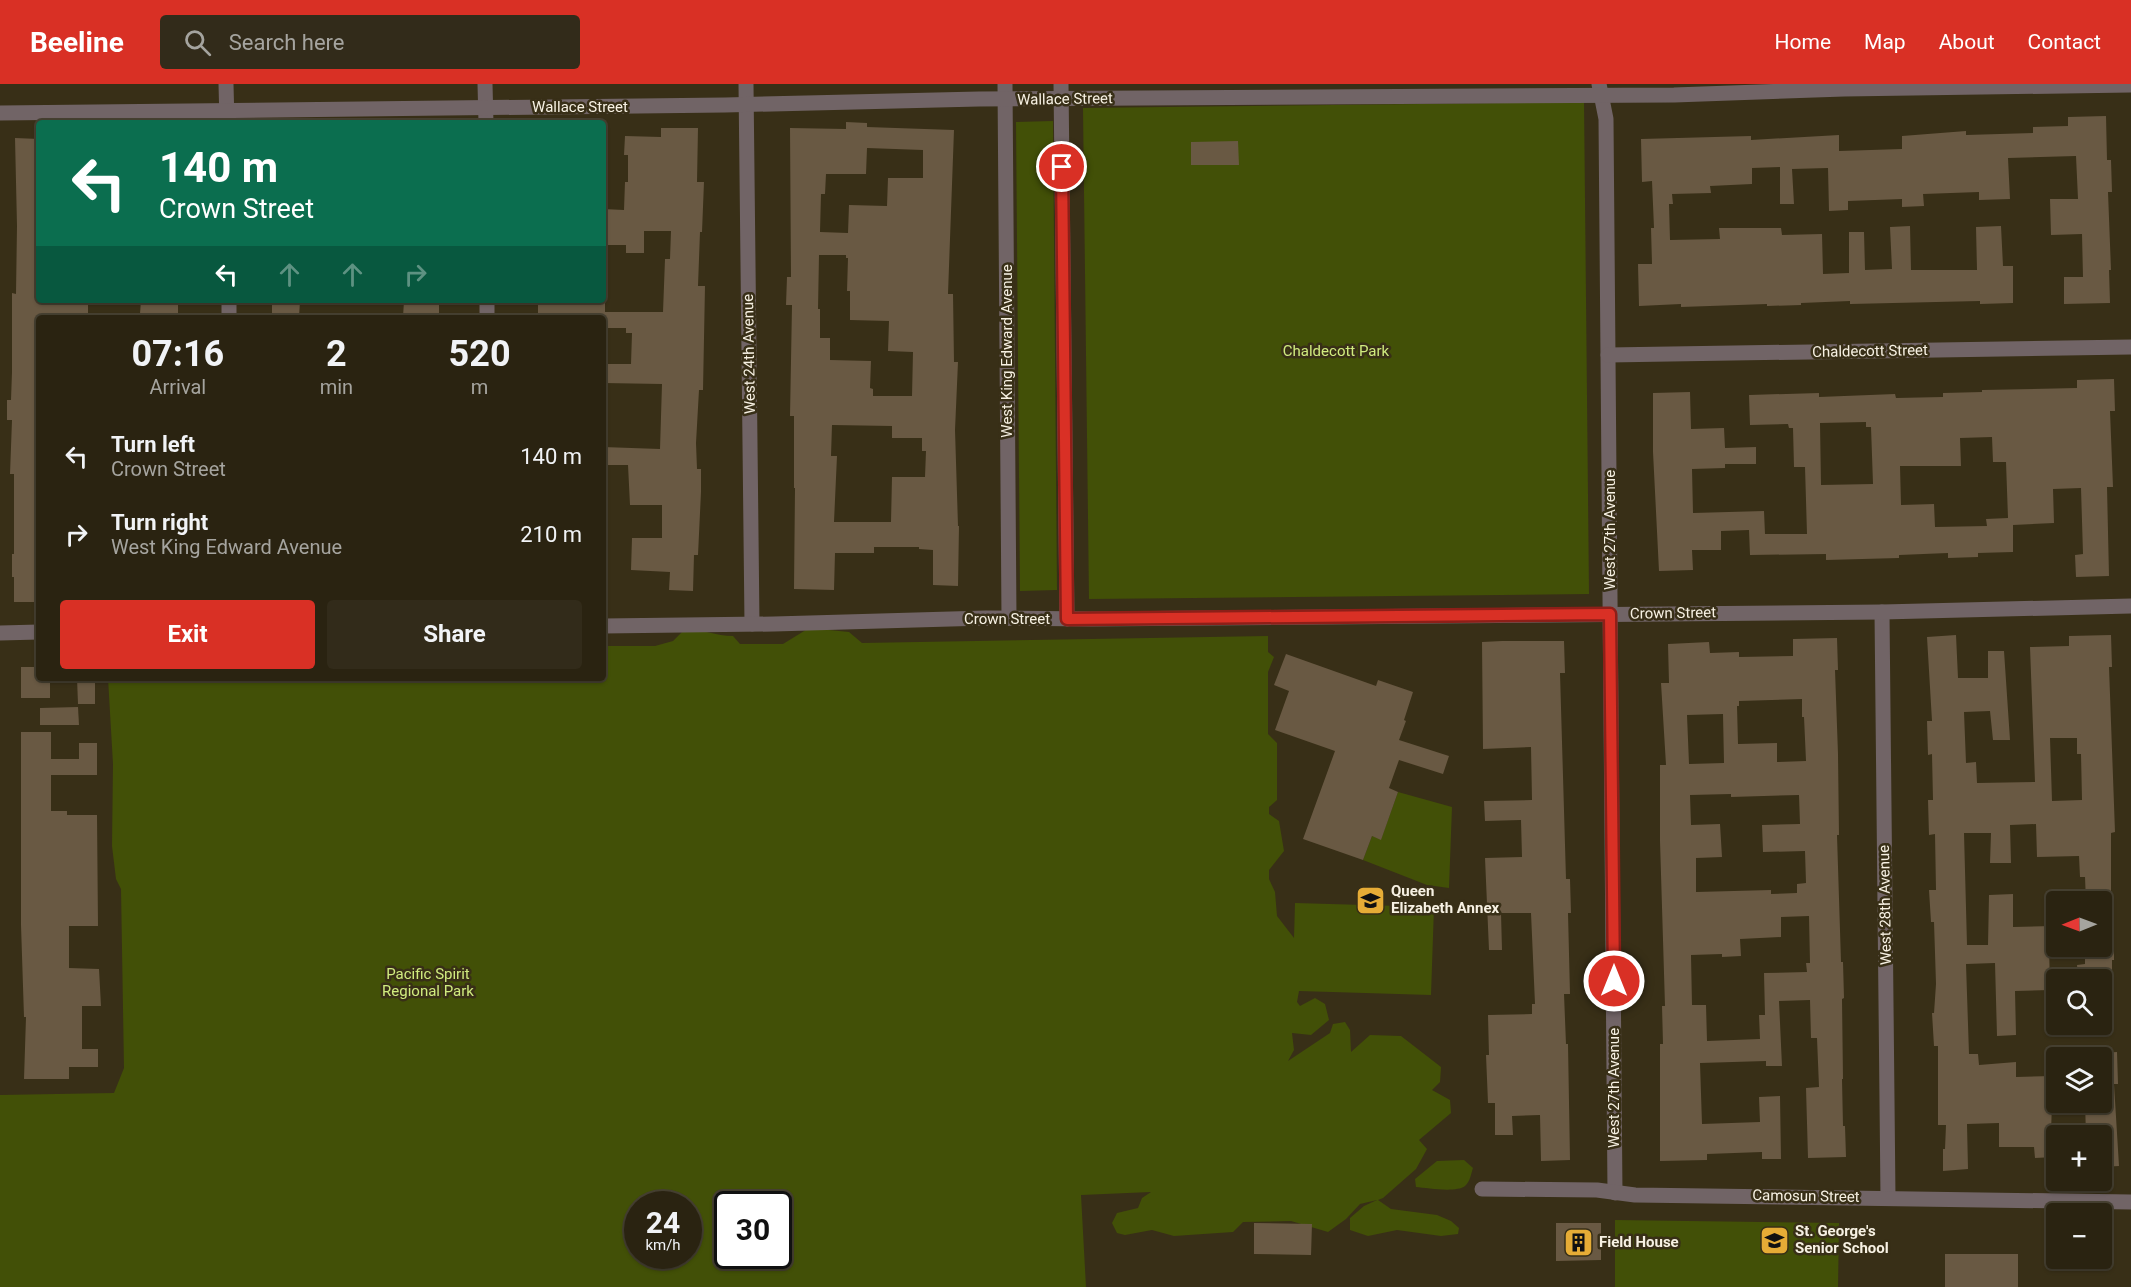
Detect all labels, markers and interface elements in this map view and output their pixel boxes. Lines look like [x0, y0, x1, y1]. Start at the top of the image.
search box [160, 15, 580, 69]
text: Beeline [30, 26, 124, 59]
icon: search [181, 26, 214, 59]
text: Search here [229, 30, 345, 55]
text: Home [1775, 30, 1831, 54]
text: Map [1864, 30, 1906, 54]
text: About [1939, 30, 1995, 54]
text: Contact [2028, 30, 2101, 54]
street label: Wallace Street [1017, 89, 1113, 109]
street label: Wallace Street [532, 98, 628, 116]
pin [1036, 141, 1087, 192]
text: 140 m [159, 143, 278, 192]
icon: left [60, 144, 138, 222]
icon: arrive [1045, 150, 1078, 183]
text: Crown Street [159, 193, 314, 225]
icon: left [210, 258, 243, 291]
icon: ahead [273, 258, 306, 291]
icon: ahead [336, 258, 369, 291]
icon: right [399, 258, 432, 291]
street label: West King Edward Avenue [998, 264, 1016, 438]
street label: West 24th Avenue [739, 294, 759, 414]
text: 07:16 [131, 333, 224, 375]
text: 2 [326, 333, 347, 375]
text: 520 [449, 333, 511, 375]
street label: Chaldecott Street [1812, 341, 1928, 361]
park label: Chaldecott Park [1283, 342, 1390, 360]
text: Arrival [149, 375, 206, 399]
text: min [320, 375, 353, 399]
text: m [471, 375, 488, 399]
text: Turn left [111, 432, 195, 457]
icon: left [60, 440, 93, 473]
text: 140 m [520, 444, 582, 469]
text: Crown Street [111, 457, 226, 481]
street label: West 27th Avenue [1601, 470, 1619, 590]
text: Turn right [111, 510, 208, 535]
icon: right [60, 518, 93, 551]
text: 210 m [520, 522, 582, 547]
text: West King Edward Avenue [111, 535, 342, 559]
button: Exit [60, 600, 315, 669]
button: Share [327, 600, 582, 669]
street label: Crown Street [1630, 603, 1716, 623]
street label: Crown Street [964, 610, 1050, 628]
street label: West 28th Avenue [1875, 845, 1895, 965]
place label: Queen Elizabeth Annex [1391, 882, 1500, 917]
school or university icon: Queen Elizabeth Annex [1354, 884, 1386, 916]
north arrow [2046, 891, 2112, 957]
map controls [2046, 891, 2112, 1269]
position arrow [1582, 949, 1646, 1013]
park label: Pacific Spirit Regional Park [382, 965, 474, 1000]
button: search [2046, 969, 2112, 1035]
street label: West 27th Avenue [1605, 1028, 1623, 1148]
button: layers [2046, 1047, 2112, 1113]
button: + [2046, 1125, 2112, 1191]
street label: Camosun Street [1752, 1186, 1860, 1206]
speed limit sign: 30 [714, 1191, 792, 1269]
button: − [2046, 1203, 2112, 1269]
text: 24 [646, 1205, 680, 1240]
place label: St. George's Senior School [1795, 1222, 1889, 1257]
school or university icon: St. George's Senior School [1758, 1224, 1790, 1256]
building icon: Field House [1562, 1226, 1594, 1258]
place label: Field House [1599, 1233, 1679, 1251]
text: km/h [645, 1236, 681, 1254]

